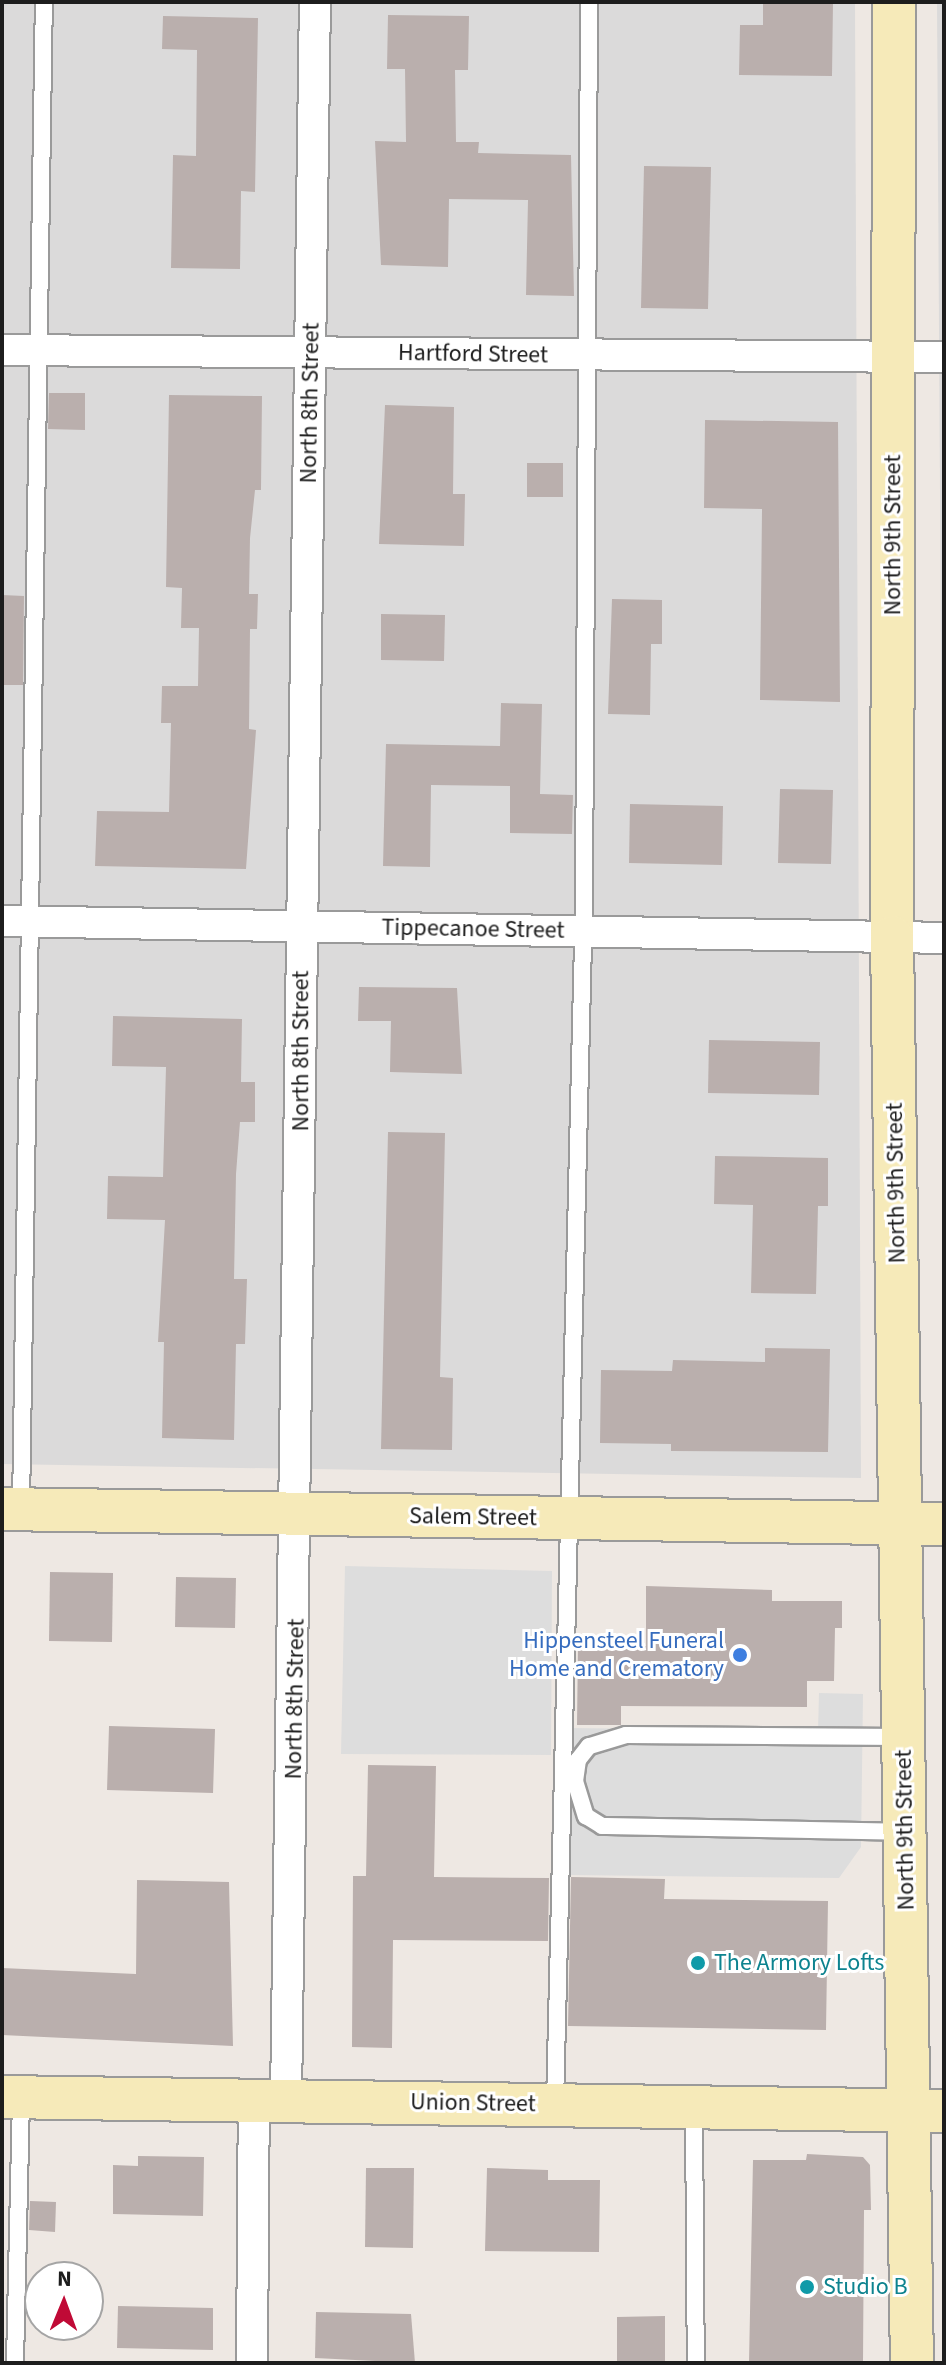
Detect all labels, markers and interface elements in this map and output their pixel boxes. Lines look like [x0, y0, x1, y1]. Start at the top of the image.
street label: North 8th Street [294, 322, 326, 484]
street label: Hartford Street [398, 338, 548, 370]
street label: North 9th Street [879, 455, 907, 615]
street label: Tippecanoe Street [381, 913, 565, 945]
street label: North 8th Street [287, 971, 315, 1131]
street label: North 9th Street [880, 1102, 912, 1264]
street label: Salem Street [409, 1501, 537, 1533]
street label: North 8th Street [279, 1618, 311, 1780]
place label: Hippensteel Funeral Home and Crematory [509, 1627, 724, 1683]
marker: Hippensteel Funeral Home and Crematory [731, 1646, 749, 1664]
street label: North 9th Street [889, 1749, 921, 1911]
place label: The Armory Lofts [714, 1949, 884, 1977]
marker: The Armory Lofts [689, 1954, 707, 1972]
street label: Union Street [410, 2088, 536, 2118]
north arrow [24, 2261, 104, 2341]
text: N [57, 2263, 72, 2295]
place label: Studio B [823, 2273, 908, 2301]
marker: Studio B [798, 2278, 816, 2296]

